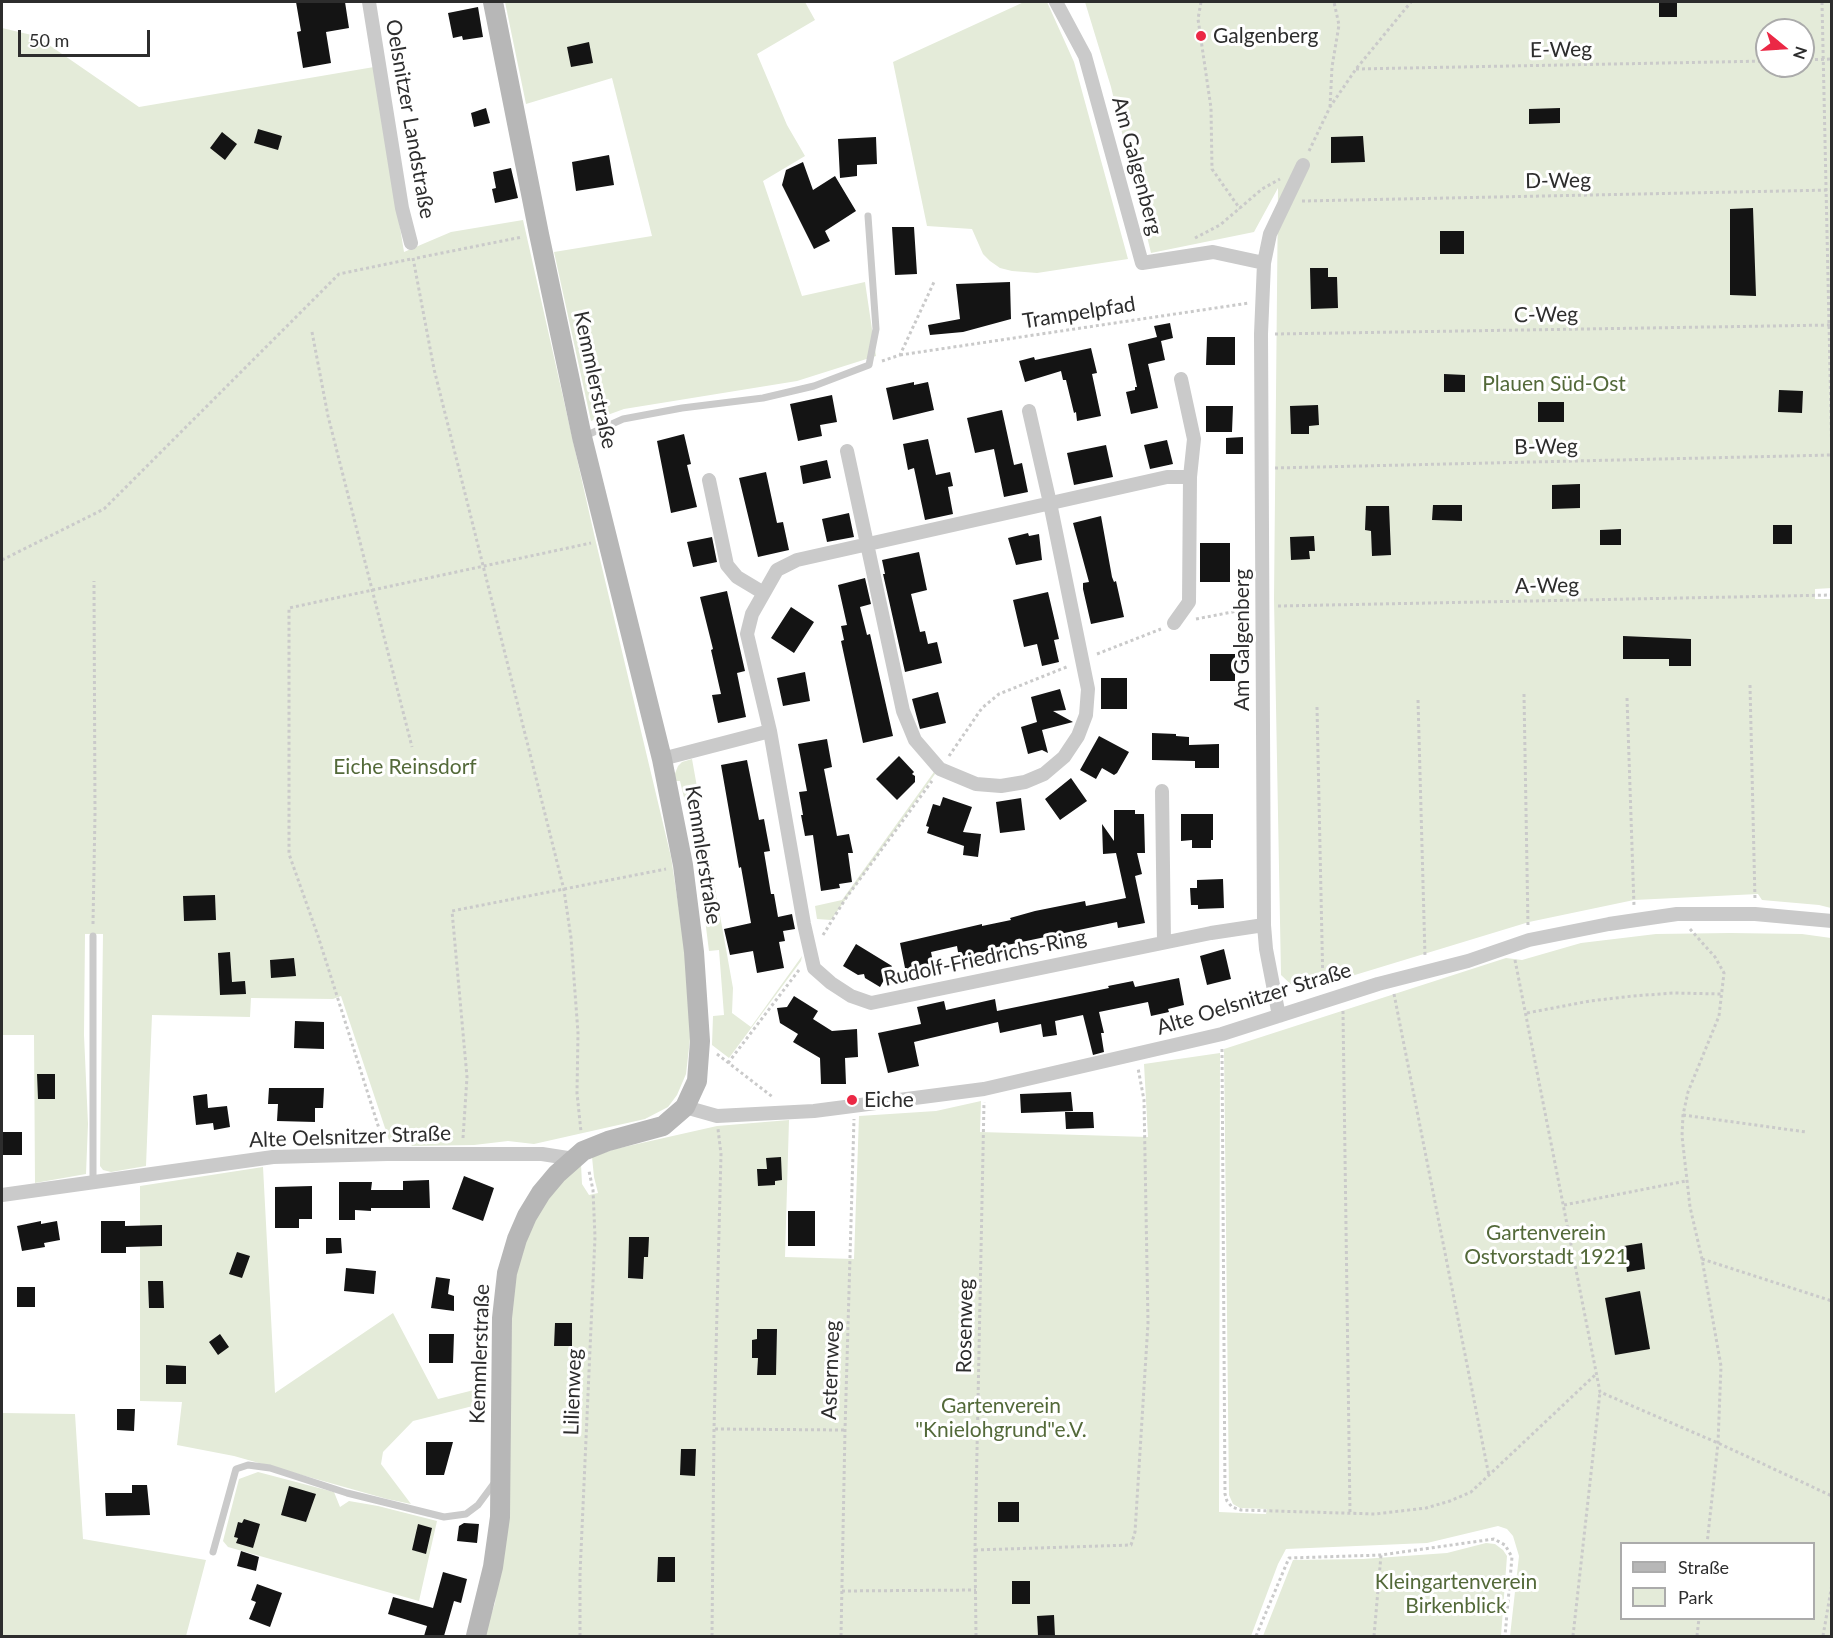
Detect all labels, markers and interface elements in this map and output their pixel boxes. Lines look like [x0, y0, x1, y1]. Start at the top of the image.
street label: Oelsnitzer Landstraße [380, 17, 440, 221]
scale bar [21, 18, 153, 56]
north arrow [1755, 18, 1815, 78]
place label: Galgenberg [1213, 23, 1318, 49]
text: 50 m [29, 29, 69, 51]
marker: Galgenberg [1194, 29, 1208, 43]
street label: E-Weg [1530, 37, 1592, 63]
text: N [1790, 44, 1812, 62]
street label: Am Galgenberg [1106, 94, 1168, 238]
street label: D-Weg [1525, 168, 1591, 194]
street label: Trampelpfad [1021, 292, 1137, 334]
street label: C-Weg [1514, 302, 1578, 328]
street label: Kemmlerstraße [568, 309, 622, 451]
park label: Plauen Süd-Ost [1482, 371, 1626, 397]
street label: B-Weg [1514, 434, 1578, 460]
street label: Am Galgenberg [1229, 569, 1255, 711]
street label: A-Weg [1515, 573, 1579, 599]
park label: Eiche Reinsdorf [333, 754, 477, 780]
street label: Kemmlerstraße [680, 784, 726, 926]
street label: Rudolf-Friedrichs-Ring [881, 924, 1089, 992]
street label: Alte Oelsnitzer Straße [1154, 957, 1354, 1041]
place label: Eiche [864, 1087, 914, 1113]
marker: Eiche [845, 1093, 859, 1107]
street label: Alte Oelsnitzer Straße [249, 1121, 451, 1153]
park label: Gartenverein Ostvorstadt 1921 [1464, 1220, 1628, 1270]
street label: Rosenweg [952, 1278, 978, 1374]
street label: Kemmlerstraße [465, 1284, 495, 1424]
street label: Asternweg [817, 1320, 845, 1420]
street label: Lilienweg [559, 1348, 587, 1436]
park label: Gartenverein "Knielohgrund"e.V. [915, 1393, 1087, 1443]
legend [1620, 1542, 1815, 1620]
text: Straße [1678, 1556, 1729, 1578]
park label: Kleingartenverein Birkenblick [1375, 1569, 1537, 1619]
text: Park [1678, 1586, 1713, 1608]

